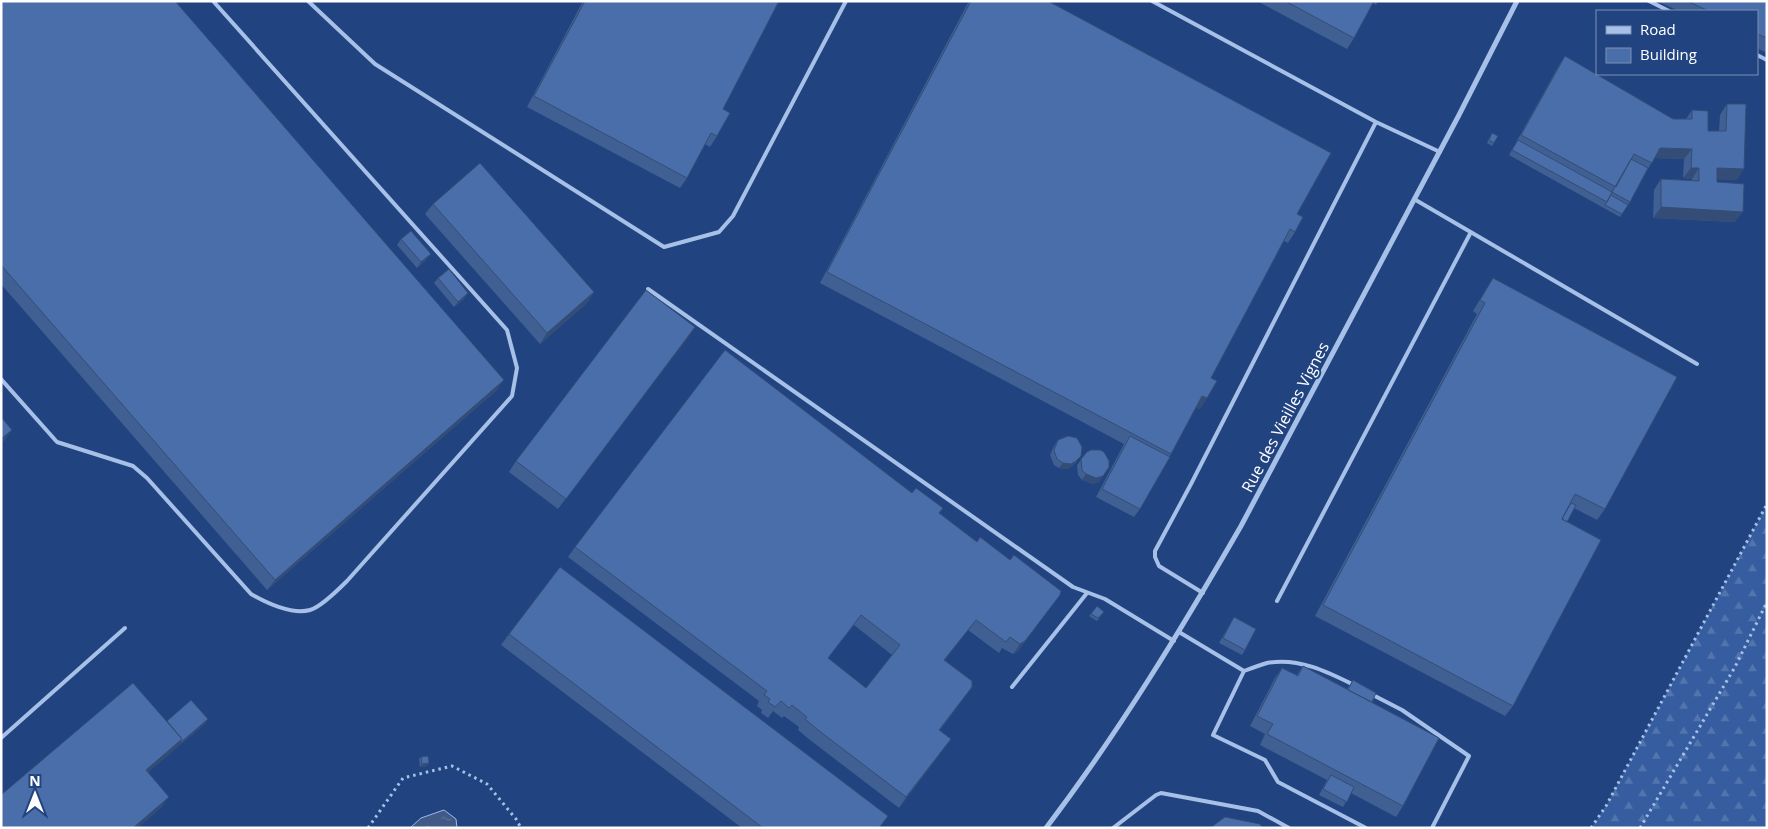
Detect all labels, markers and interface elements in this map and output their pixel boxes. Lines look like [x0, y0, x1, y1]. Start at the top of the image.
legend [1596, 10, 1758, 75]
text: Road [1640, 19, 1676, 39]
text: Building [1640, 44, 1697, 64]
street label: Rue des Vieilles Vignes [1236, 338, 1334, 496]
north arrow [10, 769, 60, 819]
text: N [29, 771, 41, 790]

